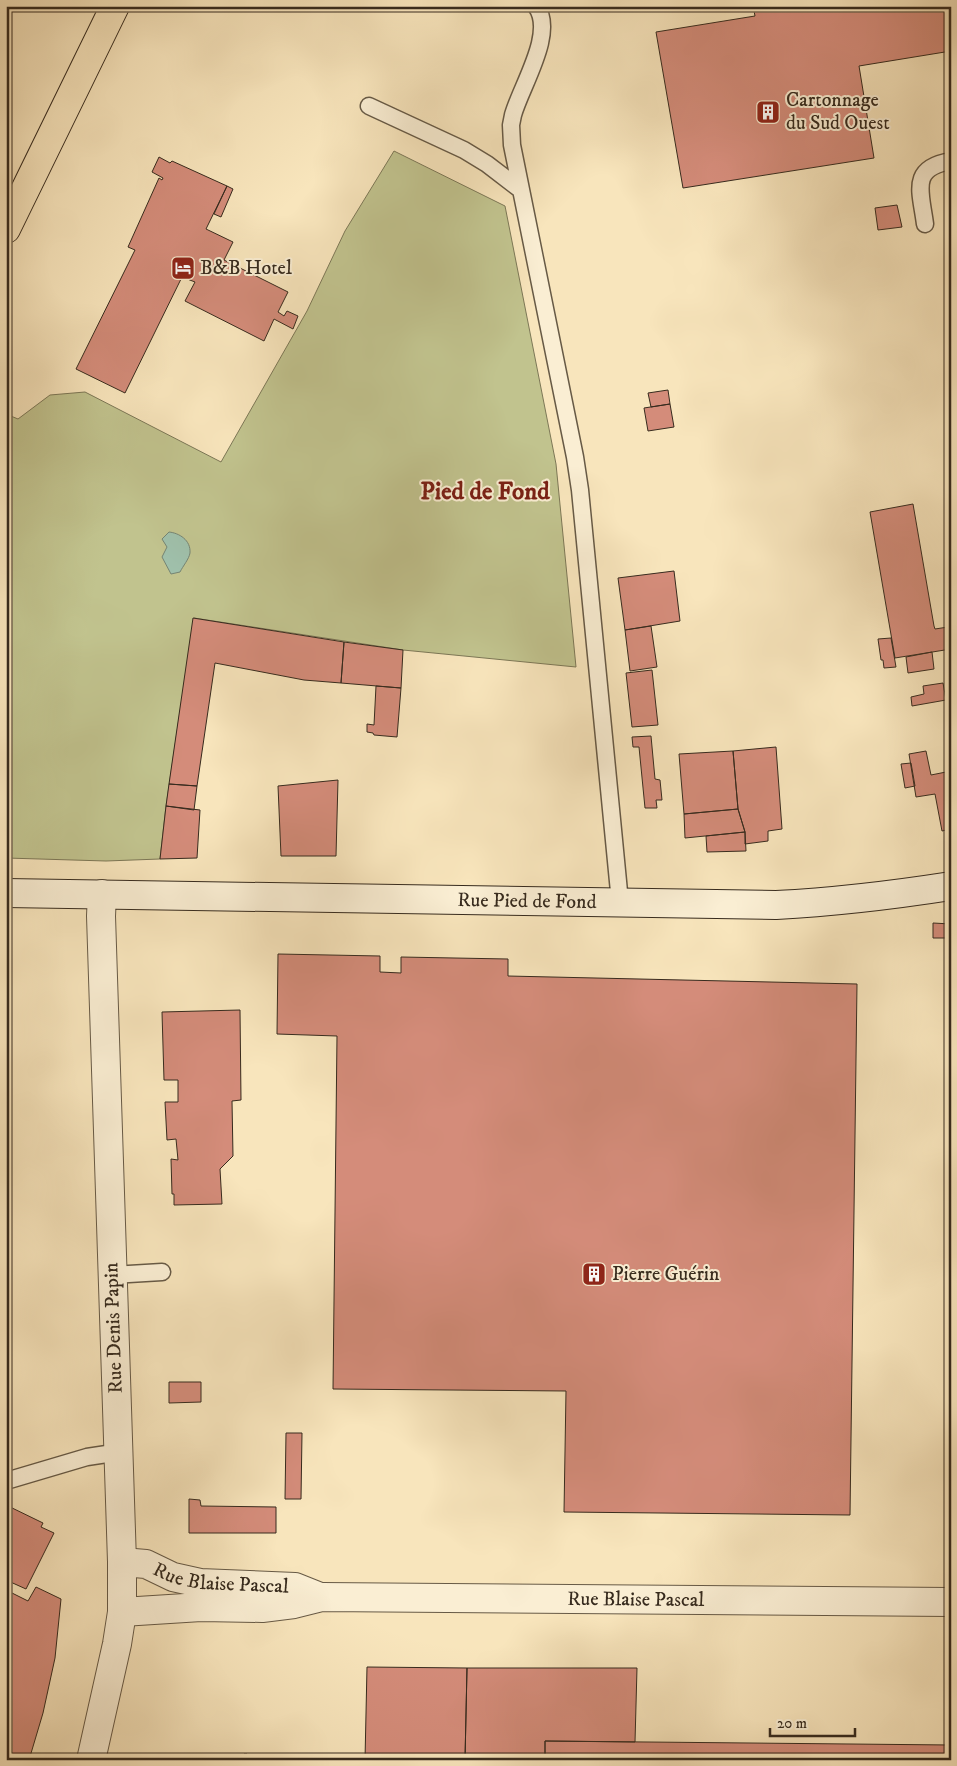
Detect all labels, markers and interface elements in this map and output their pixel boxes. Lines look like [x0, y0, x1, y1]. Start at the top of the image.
place label: Cartonnage du Sud Ouest [786, 88, 890, 136]
building icon: Cartonnage du Sud Ouest [755, 99, 781, 125]
hotel icon: B&B Hotel [170, 255, 196, 281]
place label: B&B Hotel [200, 256, 292, 281]
district label: Pied de Fond [420, 476, 550, 507]
street label: Rue Pied de Fond [457, 888, 597, 915]
building icon: Pierre Guérin [581, 1261, 607, 1287]
street label: Rue Denis Papin [99, 1262, 129, 1394]
place label: Pierre Guérin [612, 1262, 720, 1287]
street label: Rue Blaise Pascal [149, 1557, 289, 1599]
street label: Rue Blaise Pascal [567, 1586, 704, 1613]
scale bar [770, 1706, 854, 1738]
text: 20 m [777, 1714, 807, 1733]

